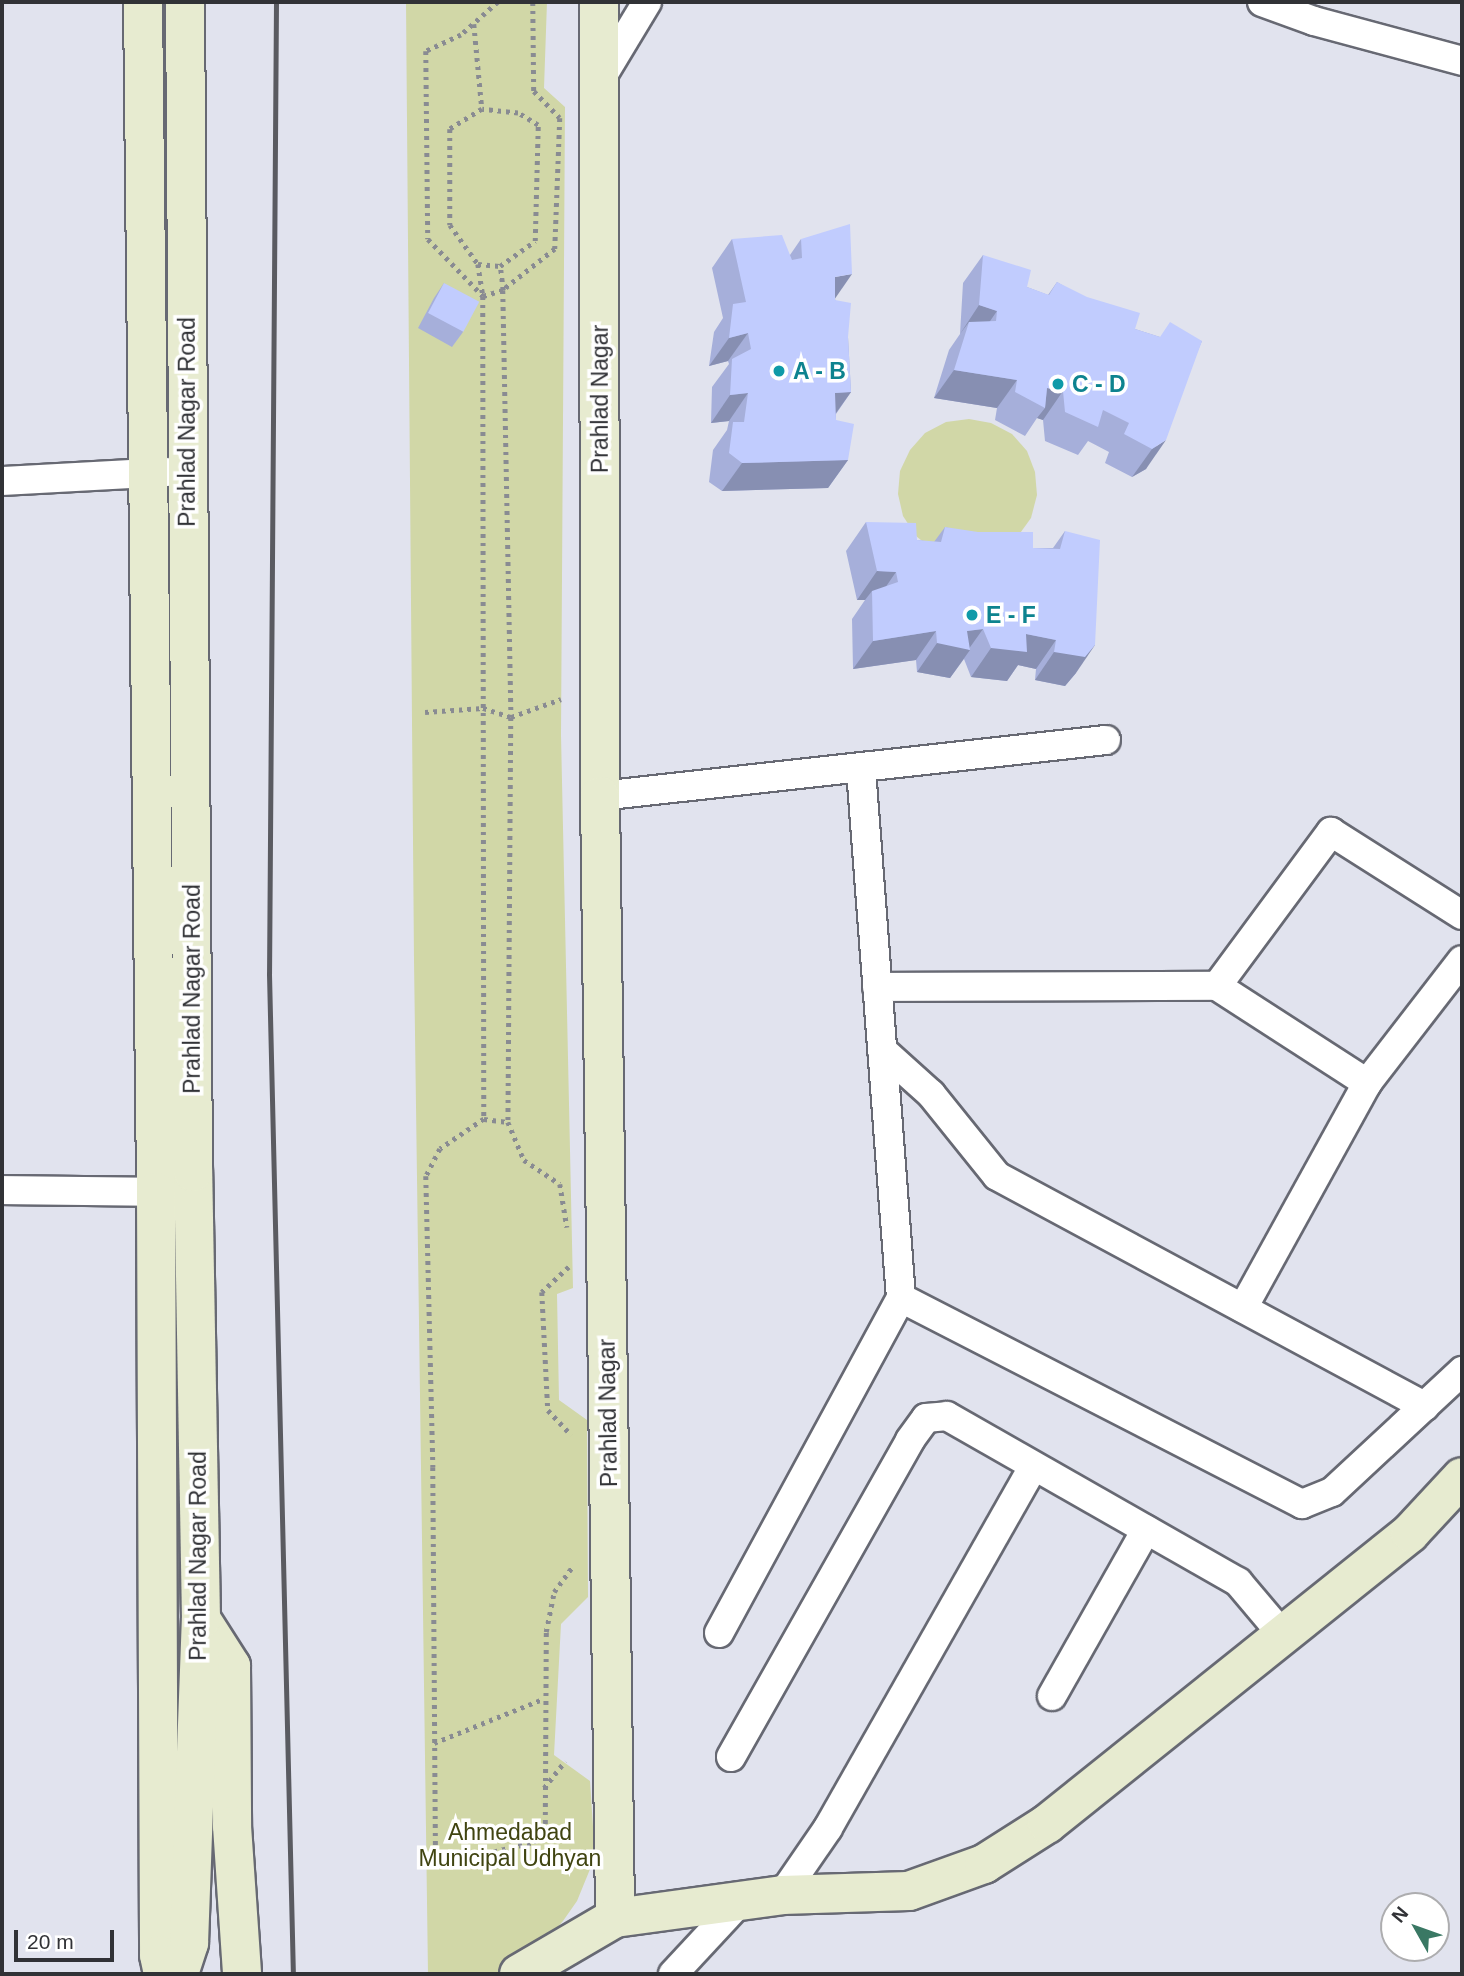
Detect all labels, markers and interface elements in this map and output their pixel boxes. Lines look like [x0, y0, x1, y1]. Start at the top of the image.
street label: Prahlad Nagar Road [173, 317, 201, 527]
street label: Prahlad Nagar [586, 325, 614, 473]
place label: A - B [793, 357, 847, 385]
marker: A - B [771, 363, 787, 379]
place label: C - D [1072, 370, 1126, 398]
marker: C - D [1050, 376, 1066, 392]
place label: E - F [986, 601, 1036, 629]
marker: E - F [964, 607, 980, 623]
street label: Prahlad Nagar Road [178, 884, 206, 1094]
street label: Prahlad Nagar [593, 1339, 623, 1487]
street label: Prahlad Nagar Road [184, 1451, 212, 1661]
park label: Ahmedabad Municipal Udhyan [419, 1818, 601, 1872]
north arrow [1380, 1892, 1450, 1962]
text: N [1388, 1902, 1413, 1926]
scale bar [18, 1916, 117, 1960]
text: 20 m [27, 1930, 74, 1953]

